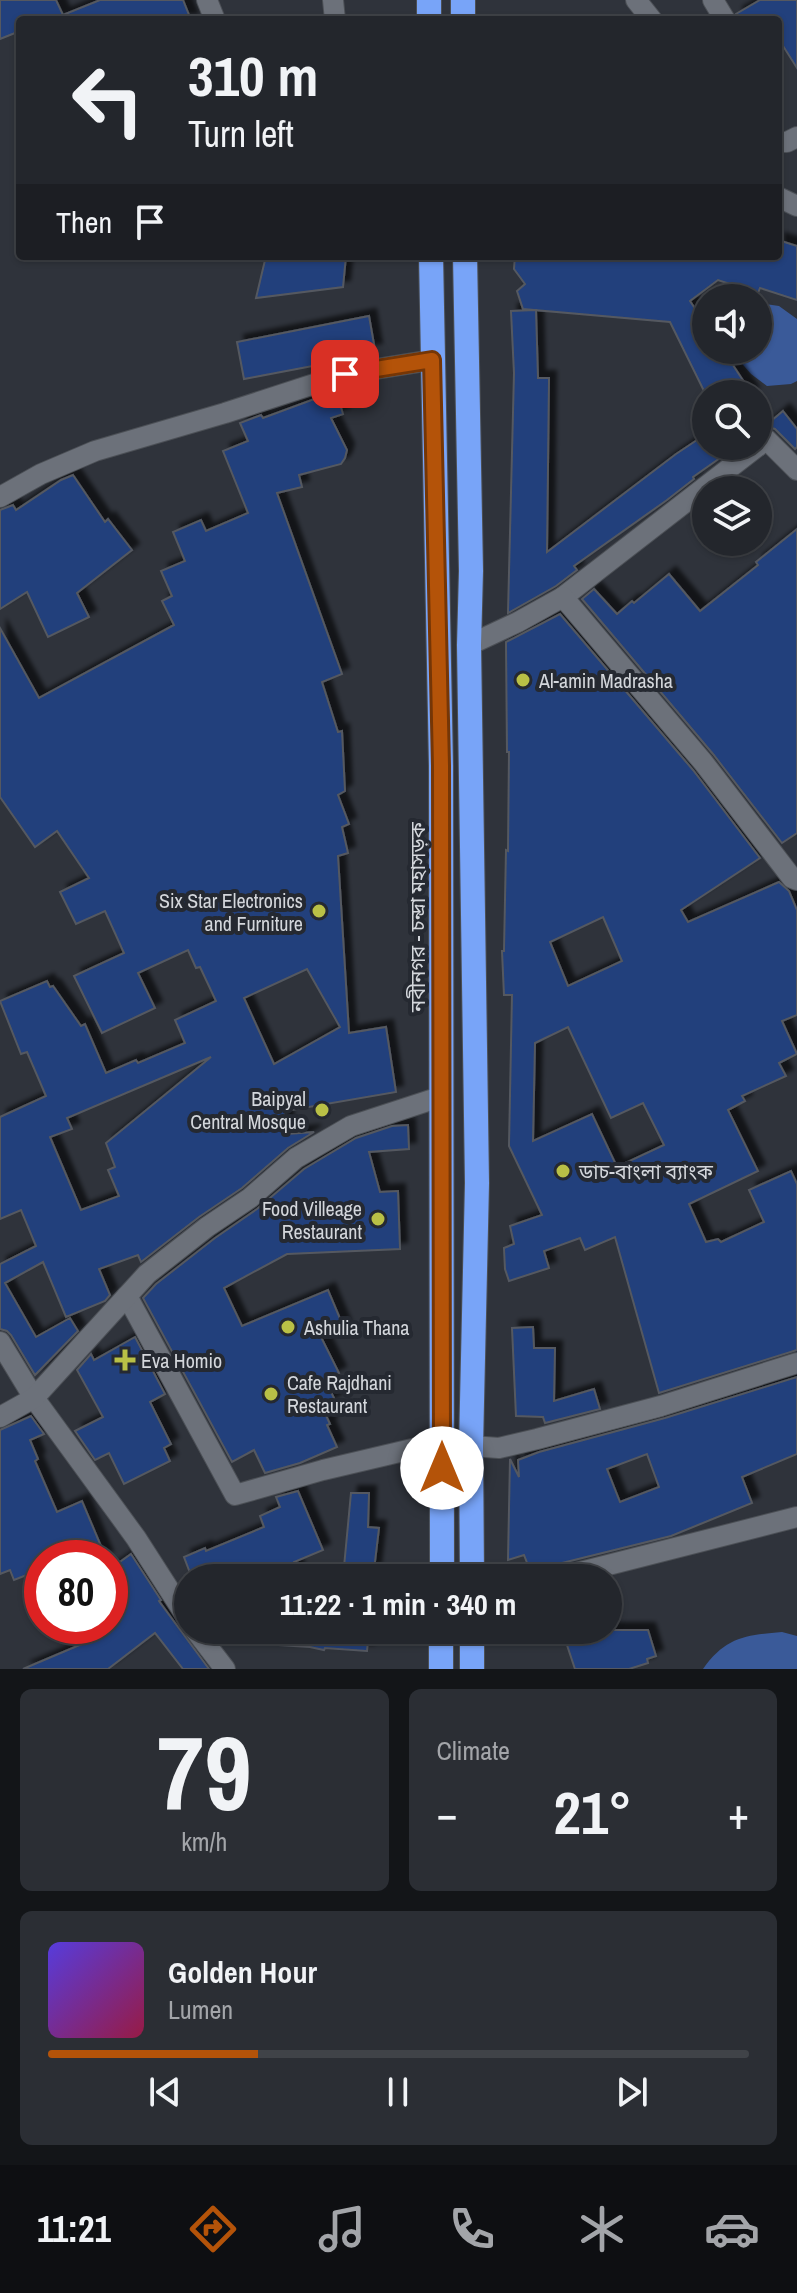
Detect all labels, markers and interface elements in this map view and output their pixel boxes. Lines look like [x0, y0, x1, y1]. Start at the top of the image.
text: 310 m [188, 38, 318, 113]
icon: left [56, 48, 160, 152]
text: Turn left [188, 110, 294, 158]
icon: arrive [128, 200, 172, 244]
text: Then [56, 202, 112, 242]
map controls [692, 284, 772, 556]
button: sound [692, 284, 772, 364]
pin [311, 340, 379, 408]
icon: arrive [323, 352, 367, 396]
button: search [692, 380, 772, 460]
button: layers [692, 476, 772, 556]
place label: Al-amin Madrasha [538, 667, 673, 694]
marker: Al-amin Madrasha [514, 671, 532, 689]
street label: নবীনগর - চন্দ্রা মহাসড়ক [404, 821, 431, 1013]
place label: Six Star Electronics and Furniture [159, 887, 303, 937]
marker: Six Star Electronics and Furniture [310, 902, 328, 920]
place label: Baipyal Central Mosque [190, 1085, 306, 1135]
marker: Baipyal Central Mosque [313, 1101, 331, 1119]
place label: ডাচ-বাংলা ব্যাংক [578, 1158, 714, 1185]
marker: ডাচ-বাংলা ব্যাংক [554, 1162, 572, 1180]
place label: Food Villeage Restaurant [262, 1195, 362, 1245]
marker: Food Villeage Restaurant [369, 1210, 387, 1228]
place label: Ashulia Thana [303, 1314, 409, 1341]
marker: Ashulia Thana [279, 1318, 297, 1336]
place label: Eva Homio [141, 1347, 222, 1374]
marker: Eva Homio [116, 1351, 134, 1369]
place label: Cafe Rajdhani Restaurant [287, 1369, 392, 1419]
marker: Cafe Rajdhani Restaurant [262, 1385, 280, 1403]
position arrow [400, 1426, 484, 1510]
speed limit sign: 80 [24, 1540, 128, 1644]
text: 11:22 · 1 min · 340 m [280, 1584, 516, 1624]
text: 79 [157, 1702, 252, 1842]
text: Climate [437, 1733, 510, 1768]
text: 21° [553, 1772, 632, 1853]
text: − [437, 1783, 458, 1843]
text: + [728, 1783, 749, 1843]
text: km/h [181, 1824, 227, 1859]
text: Golden Hour [168, 1952, 317, 1992]
text: Lumen [168, 1992, 233, 2027]
icon: previous [143, 2070, 187, 2114]
icon: pause [376, 2070, 420, 2114]
icon: next [610, 2070, 654, 2114]
icon: directions [185, 2201, 241, 2257]
icon: music [314, 2201, 370, 2257]
icon: phone [444, 2201, 500, 2257]
icon: climate [574, 2201, 630, 2257]
icon: car [704, 2201, 760, 2257]
text: 11:21 [37, 2205, 111, 2253]

